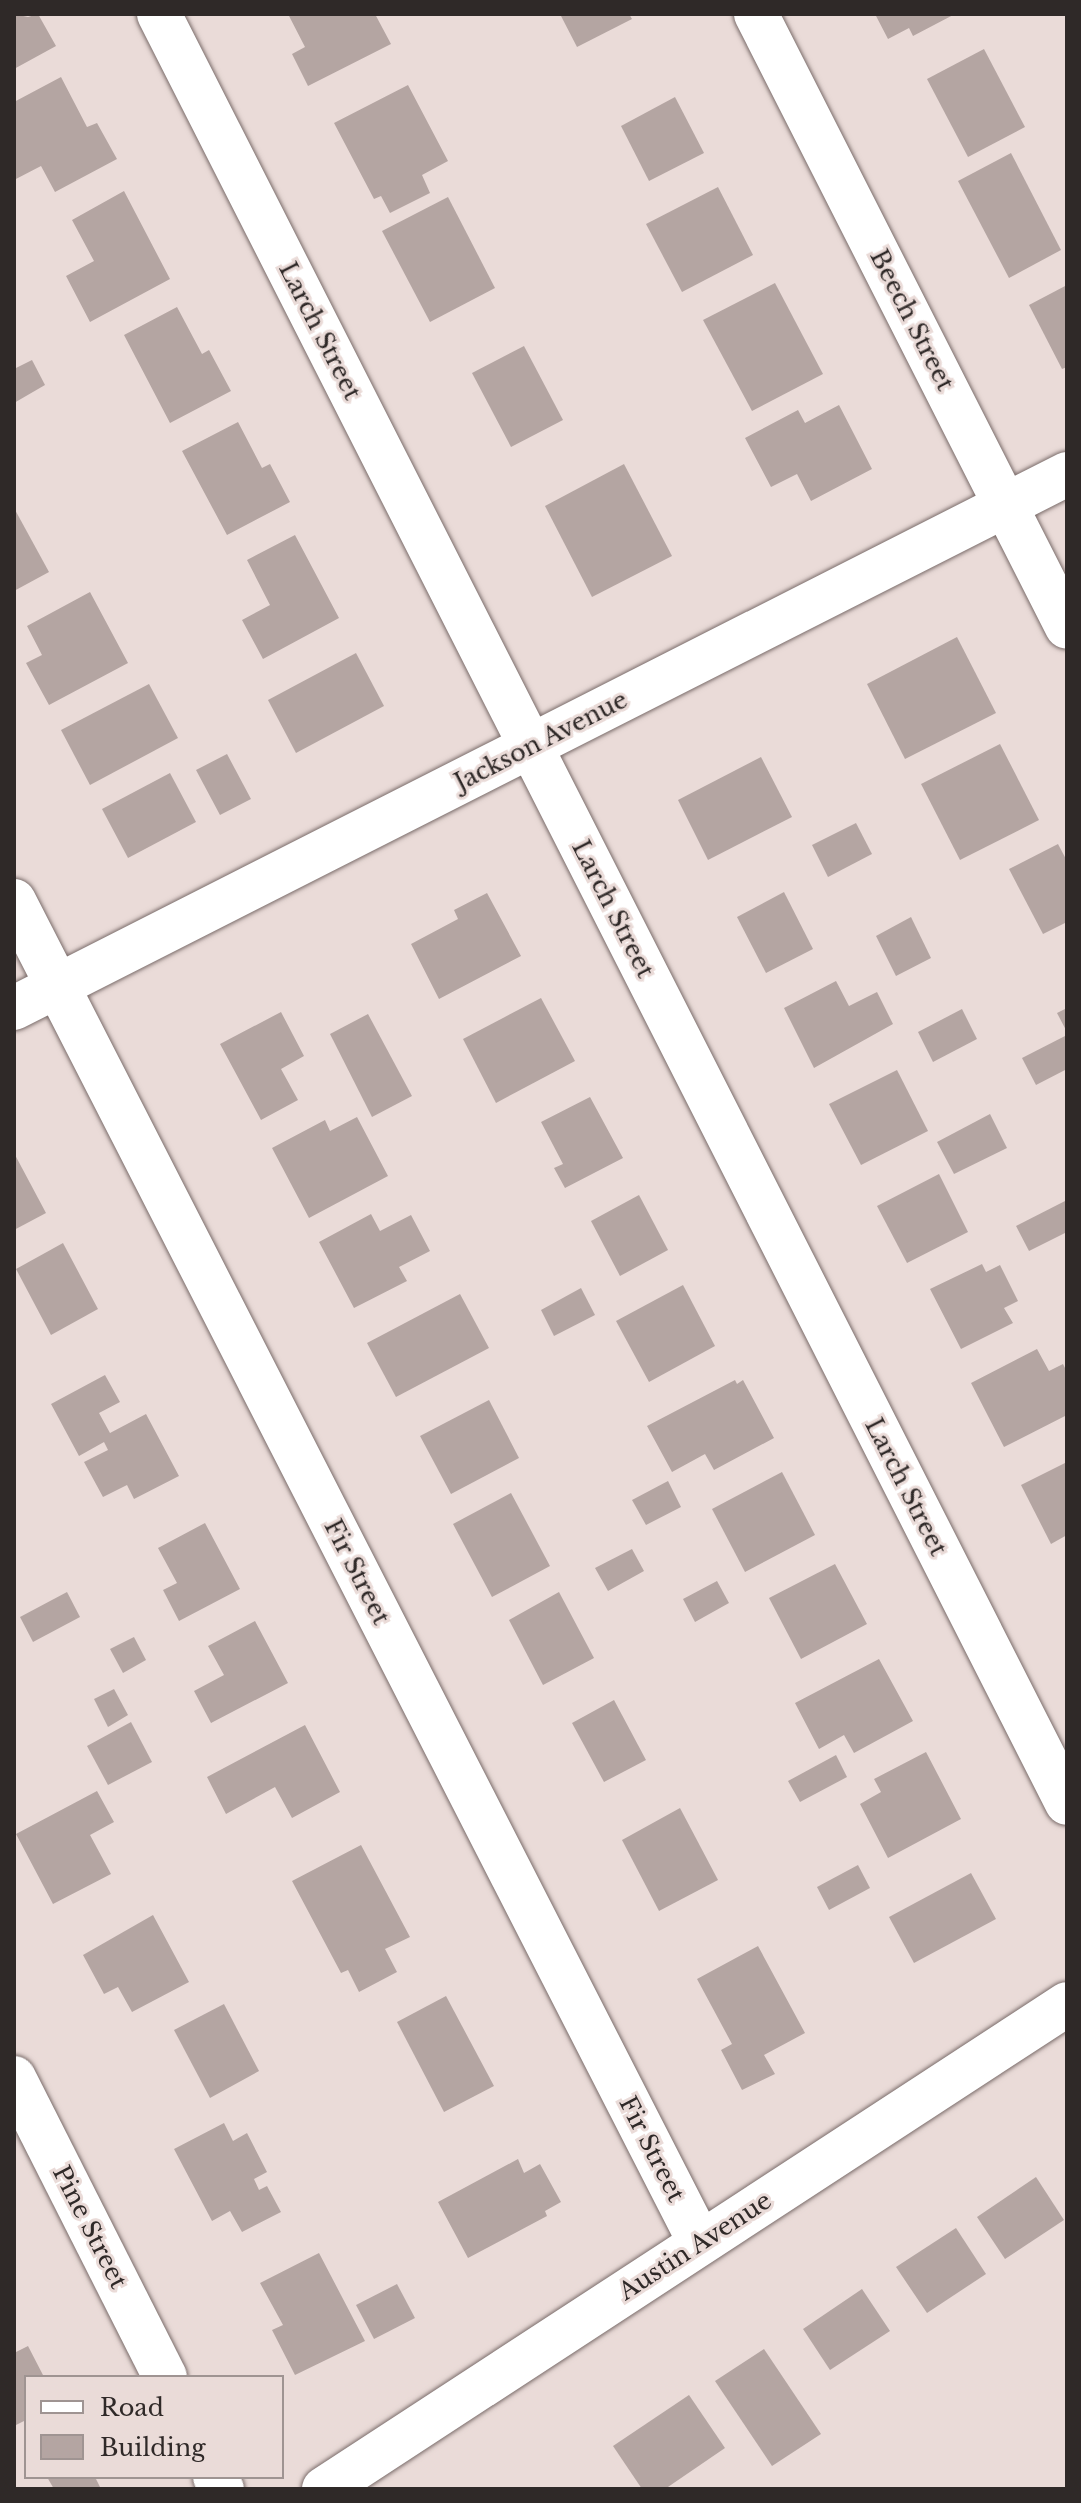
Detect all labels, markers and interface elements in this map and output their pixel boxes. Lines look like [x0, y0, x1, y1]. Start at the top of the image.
street label: Beech Street [864, 245, 960, 395]
street label: Larch Street [273, 257, 367, 405]
street label: Jackson Avenue [449, 685, 633, 797]
street label: Larch Street [566, 835, 660, 983]
street label: Larch Street [859, 1413, 953, 1561]
street label: Fir Street [318, 1514, 396, 1630]
street label: Fir Street [613, 2091, 691, 2207]
street label: Pine Street [47, 2161, 133, 2293]
street label: Austin Avenue [613, 2186, 777, 2306]
legend [24, 2375, 284, 2479]
text: Road [100, 2393, 164, 2422]
text: Building [100, 2433, 206, 2462]

